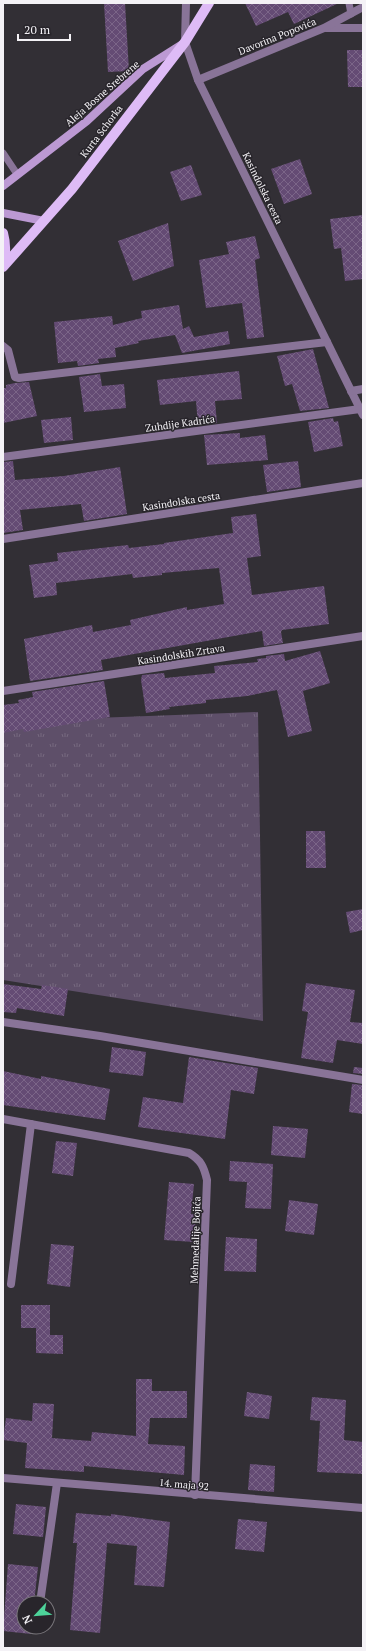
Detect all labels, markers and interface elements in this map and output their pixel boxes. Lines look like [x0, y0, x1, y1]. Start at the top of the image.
street label: Davorina Popovića [236, 15, 318, 58]
scale bar [18, 16, 70, 42]
text: 20 m [24, 22, 51, 37]
street label: Aleja Bosne Srebrene [63, 58, 142, 129]
street label: Kurta Schorka [77, 102, 125, 160]
street label: Kasindolska cesta [240, 150, 286, 226]
street label: Zuhdije Kadrića [144, 412, 216, 435]
street label: Kasindolska cesta [141, 489, 221, 514]
street label: Kasindolskih Zrtava [136, 641, 226, 668]
street label: Mehmedalije Bojića [187, 1196, 204, 1284]
street label: 14. maja 92 [158, 1476, 210, 1493]
north arrow [16, 1595, 56, 1635]
text: N [19, 1612, 35, 1626]

